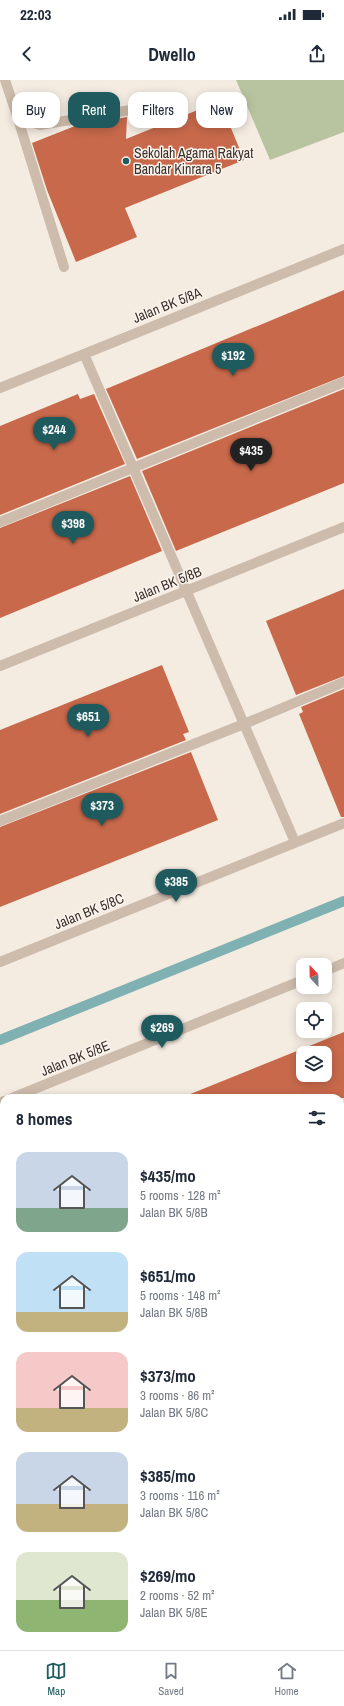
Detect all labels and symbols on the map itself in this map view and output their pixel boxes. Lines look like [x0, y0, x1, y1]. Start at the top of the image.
place label: Sekolah Agama Rakyat Bandar Kinrara 5 [134, 144, 253, 178]
marker: Sekolah Agama Rakyat Bandar Kinrara 5 [121, 156, 131, 166]
street label: Jalan BK 5/8A [130, 283, 204, 327]
pin: $192 [209, 343, 257, 377]
pin: $244 [30, 417, 78, 451]
pin: $435 [227, 438, 275, 472]
pin: $398 [49, 511, 97, 545]
street label: Jalan BK 5/8B [130, 562, 204, 606]
pin: $651 [64, 704, 112, 738]
pin: $373 [78, 793, 126, 827]
pin: $385 [152, 869, 200, 903]
street label: Jalan BK 5/8C [52, 889, 126, 933]
north arrow [296, 958, 332, 994]
pin: $269 [138, 1015, 186, 1049]
street label: Jalan BK 5/8E [38, 1036, 112, 1080]

